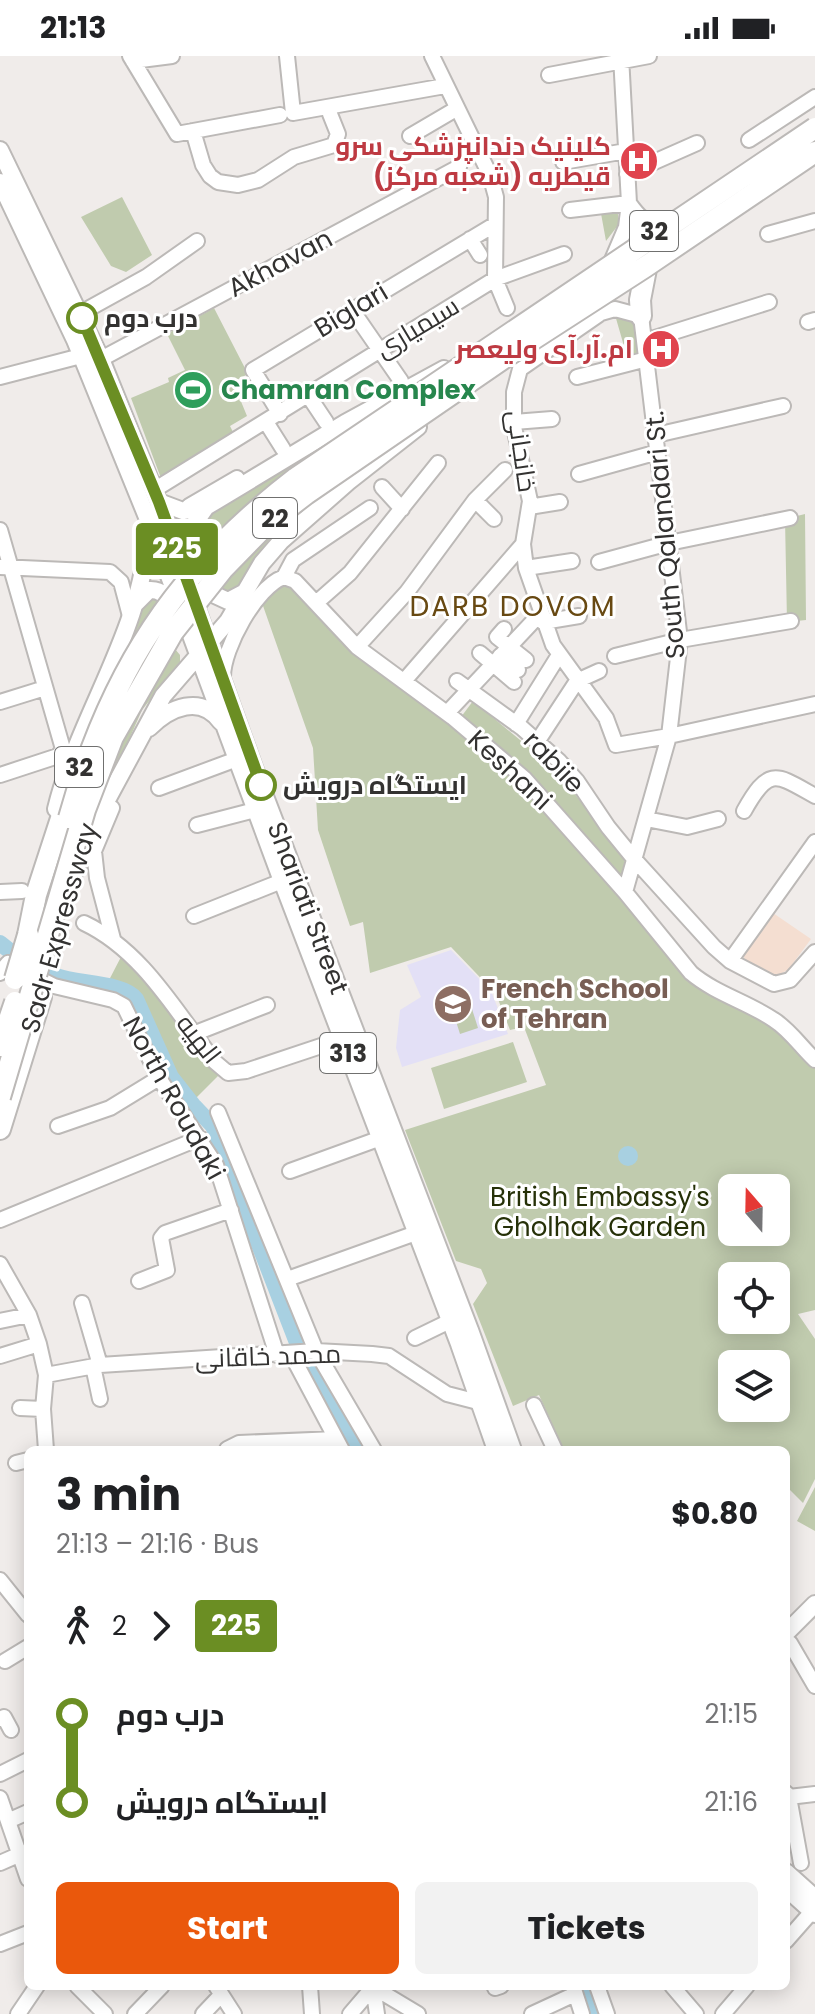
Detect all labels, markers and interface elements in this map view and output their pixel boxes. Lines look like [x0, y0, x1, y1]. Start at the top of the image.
text: 21:13 [40, 6, 106, 49]
place label: کلینیک دندانپزشکی سرو قیطریه (شعبه مرکز) [335, 128, 611, 194]
hospital icon: کلینیک دندانپزشکی سرو قیطریه (شعبه مرکز) [618, 140, 660, 182]
road number: 32 [630, 211, 678, 251]
street label: Akhavan [221, 220, 339, 306]
street label: Biglari [307, 274, 395, 346]
street label: سیمیاری [368, 288, 466, 366]
place label: درب دوم [104, 300, 198, 336]
marker: درب دوم [67, 303, 97, 333]
hospital icon: ام.آر.آی ولیعصر [640, 328, 682, 370]
place label: ام.آر.آی ولیعصر [454, 331, 633, 367]
sports icon: Chamran Complex [172, 369, 214, 411]
place label: Chamran Complex [221, 372, 477, 408]
street label: خانجانی [498, 408, 546, 494]
street label: South Qalandari St. [636, 410, 694, 660]
road number: 22 [253, 498, 297, 538]
line badge: 225 [131, 523, 223, 575]
text: 225 [152, 529, 202, 568]
district label: DARB DOVOM [409, 587, 617, 626]
street label: Keshani [460, 722, 560, 818]
street label: rabiie [515, 723, 593, 801]
road number: 32 [55, 747, 103, 787]
place label: ایستگاه درویش [283, 767, 467, 803]
marker: ایستگاه درویش [246, 770, 276, 800]
street label: Shariati Street [259, 817, 357, 999]
street label: Sadr Expressway [12, 818, 106, 1037]
place label: French School of Tehran [481, 971, 669, 1037]
school or university icon: French School of Tehran [432, 983, 474, 1025]
street label: الهیه [168, 1007, 230, 1071]
street label: North Roudaki [114, 1010, 234, 1186]
road number: 313 [320, 1033, 376, 1073]
north arrow [718, 1174, 790, 1246]
map controls [718, 1174, 790, 1422]
park label: British Embassy's Gholhak Garden [490, 1179, 710, 1245]
button: locate [718, 1262, 790, 1334]
street label: محمد خاقانی [194, 1335, 342, 1377]
button: layers [718, 1350, 790, 1422]
text: 3 min [56, 1464, 181, 1525]
text: $0.80 [671, 1492, 758, 1535]
text: 21:13 – 21:16 · Bus [56, 1526, 259, 1562]
icon: walk [56, 1604, 100, 1648]
icon: forward [139, 1604, 183, 1648]
text: 225 [211, 1606, 261, 1645]
text: 2 [112, 1608, 127, 1644]
text: درب دوم [116, 1693, 224, 1736]
text: 21:15 [705, 1696, 758, 1732]
text: ایستگاه درویش [116, 1781, 328, 1824]
text: 21:16 [704, 1784, 758, 1820]
button: Start [56, 1882, 399, 1974]
button: Tickets [415, 1882, 758, 1974]

